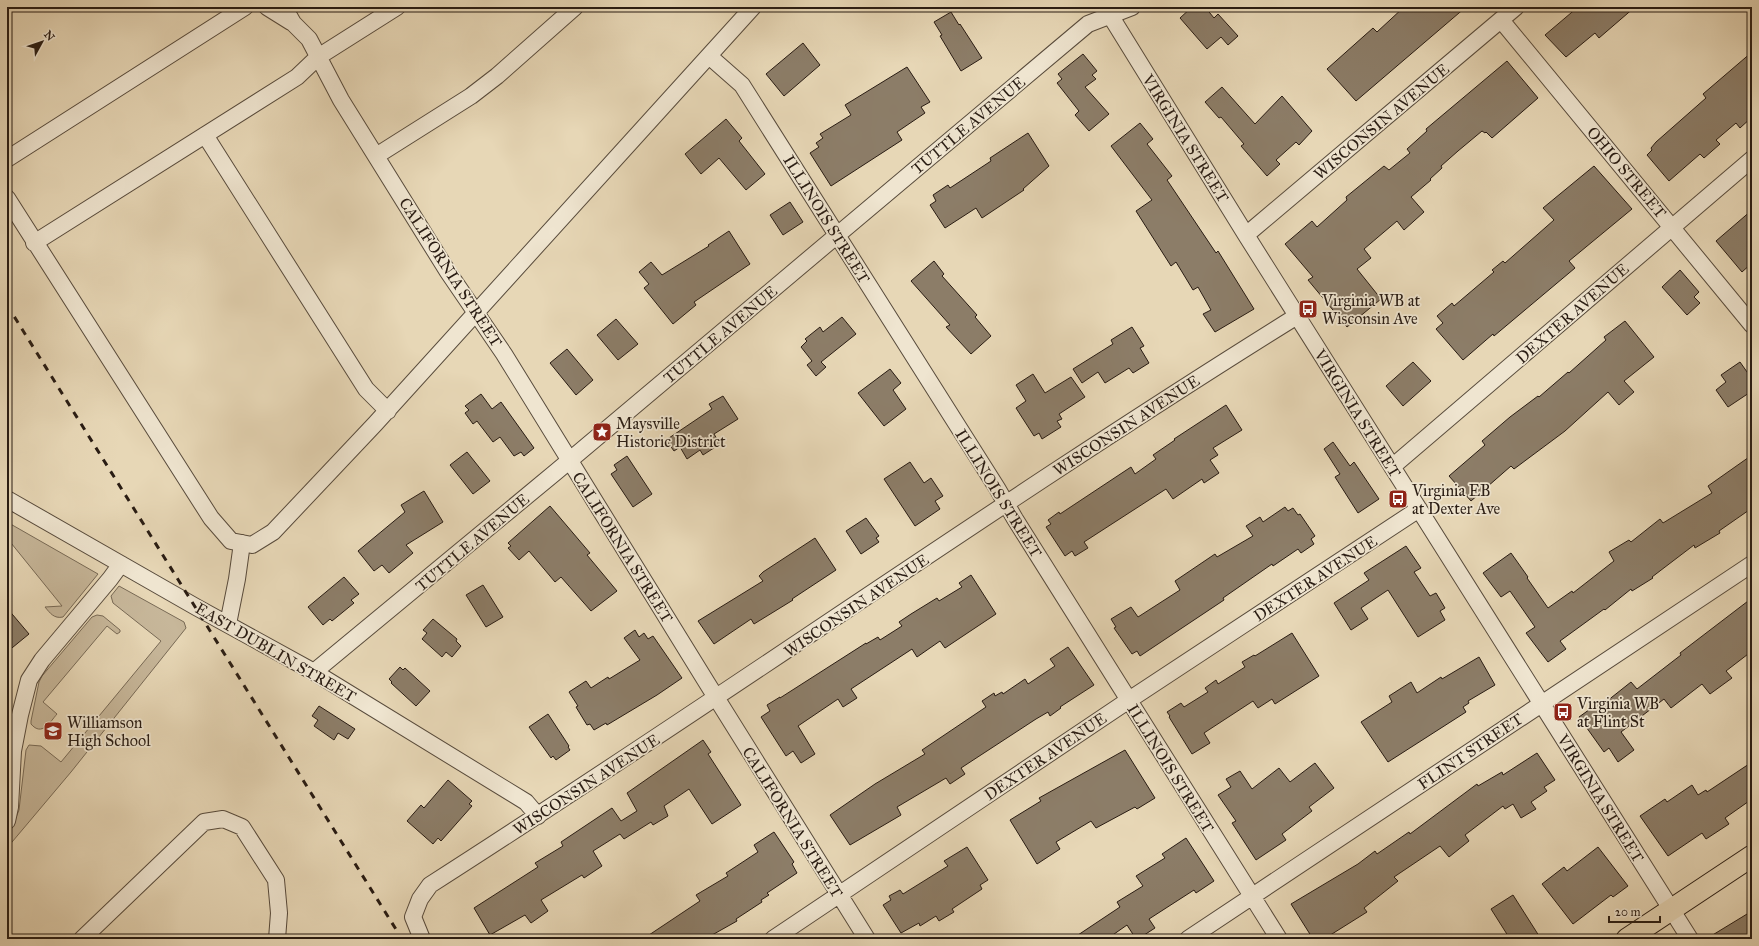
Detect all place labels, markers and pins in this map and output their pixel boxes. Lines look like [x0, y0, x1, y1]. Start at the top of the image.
place label: Virginia WB at Wisconsin Ave [1321, 291, 1421, 328]
bus stop icon: Virginia WB at Wisconsin Ave [1297, 298, 1319, 320]
place label: Maysville Historic District [616, 414, 726, 451]
place icon: Maysville Historic District [591, 421, 613, 443]
place label: Virginia EB at Dexter Ave [1411, 481, 1501, 518]
bus stop icon: Virginia EB at Dexter Ave [1387, 488, 1409, 510]
place label: Virginia WB at Flint St [1576, 694, 1659, 731]
bus stop icon: Virginia WB at Flint St [1552, 701, 1574, 723]
place label: Williamson High School [67, 713, 151, 751]
school or university icon: Williamson High School [42, 720, 64, 742]

